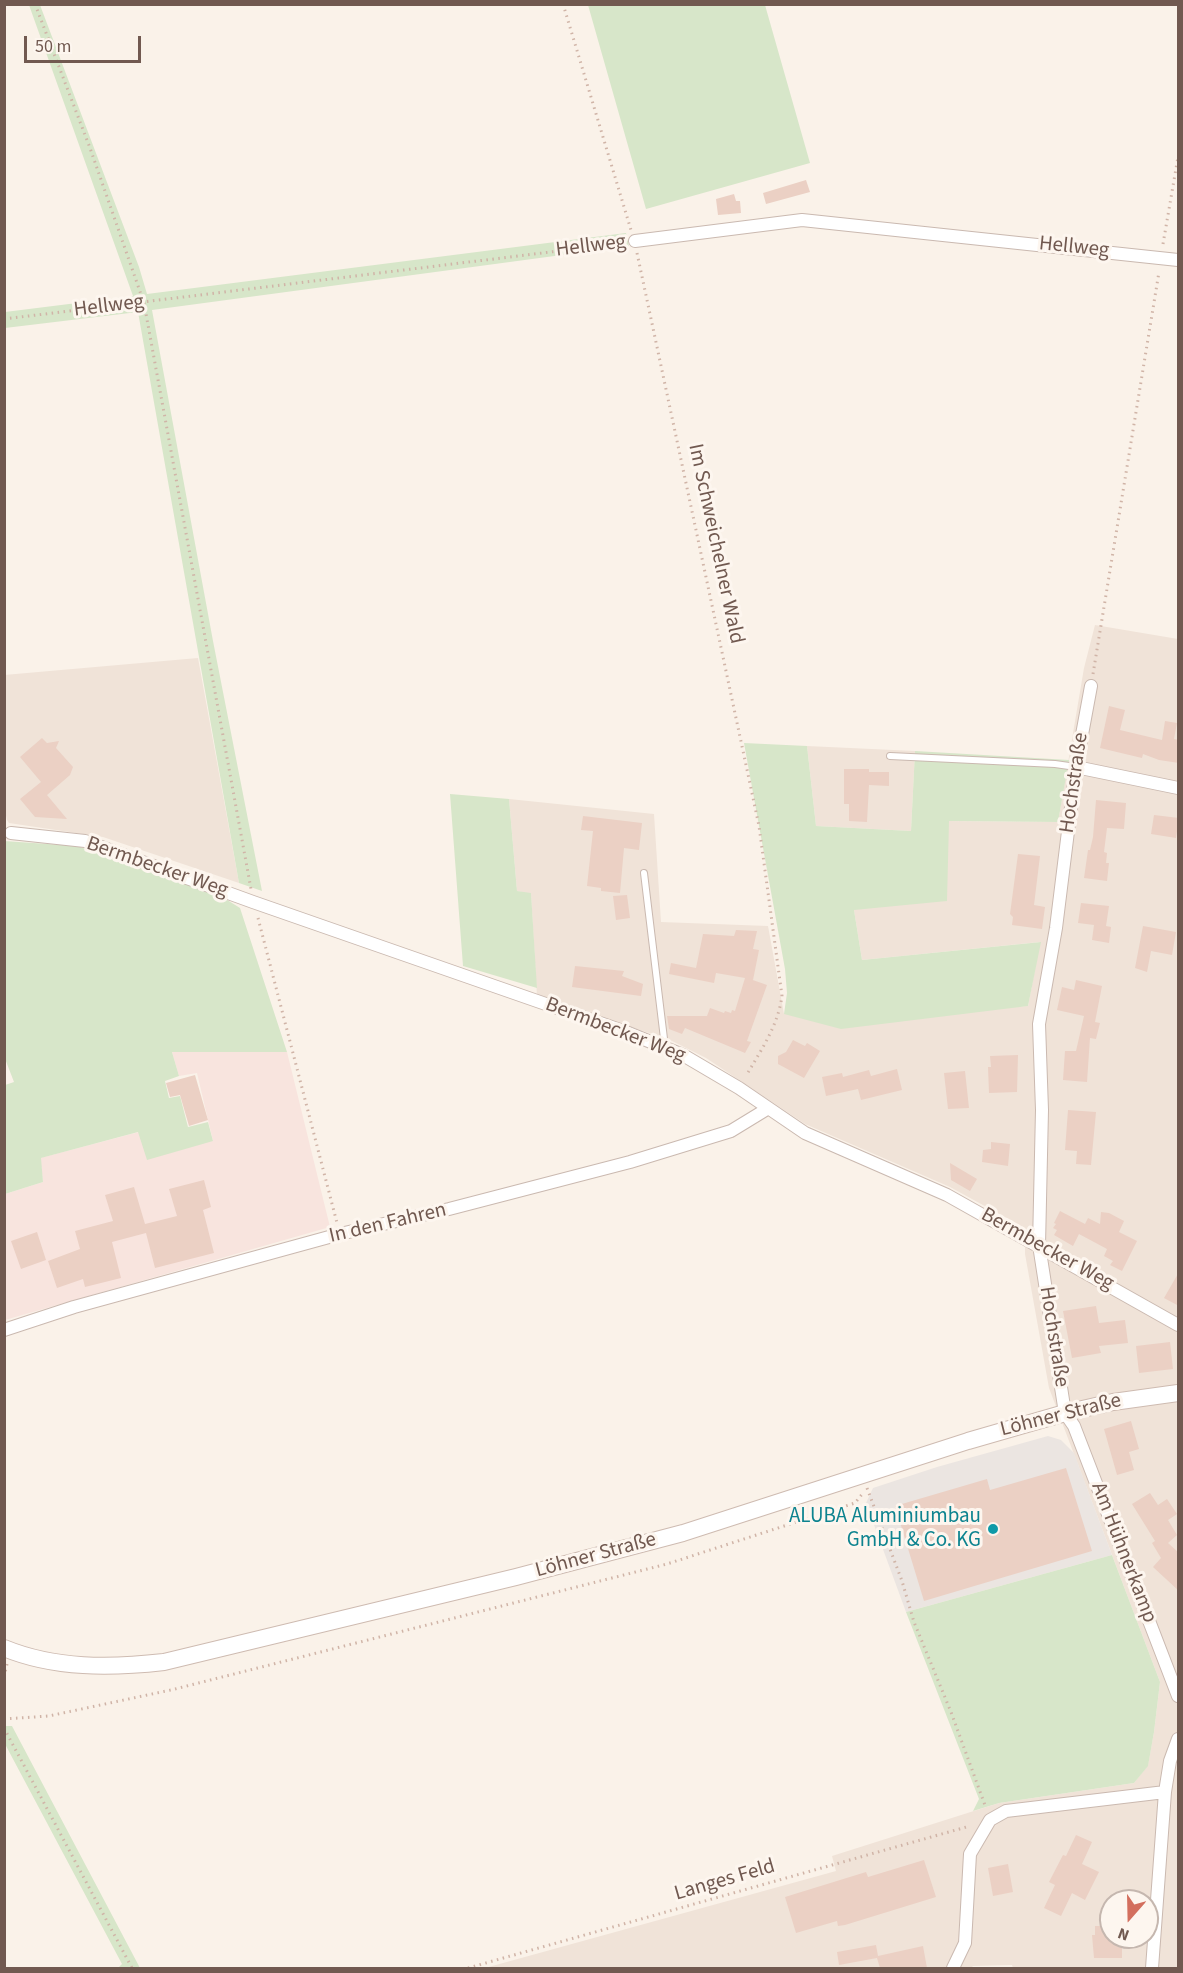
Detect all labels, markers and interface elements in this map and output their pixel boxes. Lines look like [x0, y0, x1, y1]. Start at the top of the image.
scale bar [27, 24, 144, 62]
text: 50 m [35, 34, 71, 59]
street label: Hellweg [554, 230, 628, 264]
street label: Hellweg [1038, 232, 1110, 264]
street label: Hellweg [72, 290, 146, 324]
street label: Im Schweichelner Wald [681, 442, 749, 646]
street label: Hochstraße [1055, 731, 1095, 835]
street label: Bermbecker Weg [83, 832, 231, 904]
street label: Bermbecker Weg [541, 993, 689, 1069]
street label: In den Fahren [327, 1198, 449, 1250]
street label: Bermbecker Weg [976, 1203, 1118, 1297]
street label: Hochstraße [1033, 1285, 1073, 1389]
street label: Löhner Straße [998, 1389, 1124, 1443]
street label: Am Hühnerkamp [1085, 1479, 1161, 1627]
place label: ALUBA Aluminiumbau GmbH & Co. KG [789, 1504, 981, 1554]
marker: ALUBA Aluminiumbau GmbH & Co. KG [986, 1522, 1000, 1536]
street label: Löhner Straße [533, 1528, 659, 1584]
street label: Langes Feld [672, 1855, 778, 1907]
north arrow [1099, 1889, 1159, 1949]
text: N [1115, 1922, 1132, 1946]

